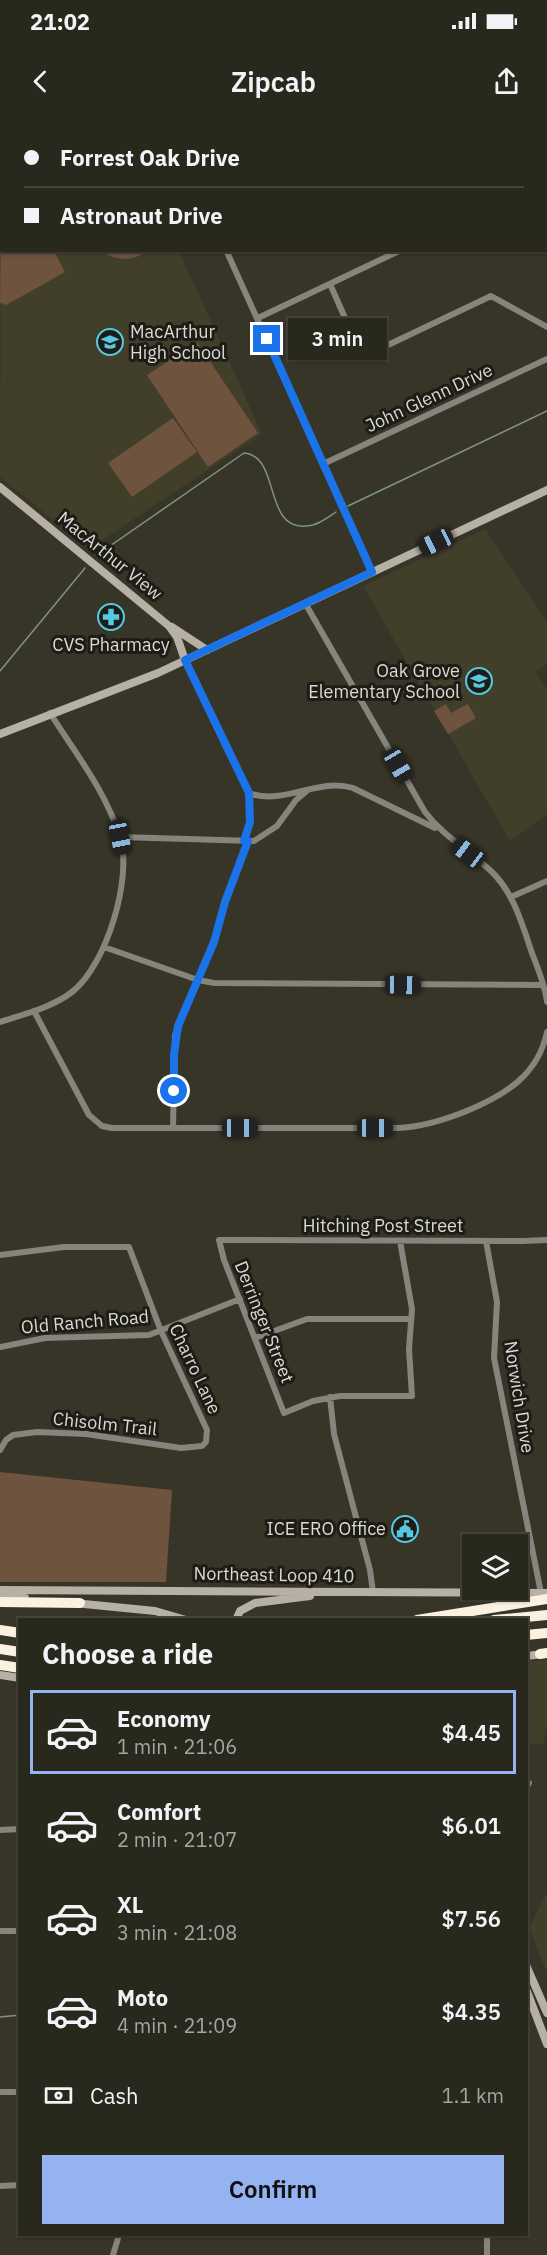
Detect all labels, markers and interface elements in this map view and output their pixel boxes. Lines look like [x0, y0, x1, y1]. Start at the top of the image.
text: 21:02 [30, 7, 90, 36]
text: Zipcab [231, 64, 316, 99]
icon: back [24, 65, 57, 98]
icon: share [490, 65, 523, 98]
text: Forrest Oak Drive [60, 143, 240, 172]
text: Astronaut Drive [60, 201, 223, 230]
callout: 3 min [288, 318, 387, 360]
place label: MacArthur High School [130, 320, 226, 364]
route end [253, 325, 280, 352]
text: 3 min [312, 325, 363, 352]
school or university icon: MacArthur High School [95, 327, 125, 357]
street label: John Glenn Drive [362, 358, 496, 437]
street label: MacArthur View [53, 506, 168, 605]
car [416, 526, 456, 558]
pharmacy icon: CVS Pharmacy [96, 602, 126, 632]
place label: CVS Pharmacy [52, 633, 170, 656]
place label: Oak Grove Elementary School [308, 659, 460, 703]
school or university icon: Oak Grove Elementary School [464, 666, 494, 696]
car [381, 745, 415, 785]
car [108, 818, 132, 856]
car [448, 835, 488, 871]
car [385, 976, 421, 994]
route start [160, 1077, 187, 1104]
car [222, 1119, 258, 1137]
car [357, 1119, 393, 1137]
street label: Hitching Post Street [303, 1214, 463, 1237]
street label: Derringer Street [230, 1258, 299, 1386]
street label: Old Ranch Road [20, 1304, 150, 1339]
street label: Charro Lane [164, 1320, 226, 1418]
street label: Norwich Drive [499, 1339, 540, 1455]
street label: Chisolm Trail [52, 1407, 158, 1440]
public building icon: ICE ERO Office [390, 1514, 420, 1544]
place label: ICE ERO Office [266, 1517, 386, 1540]
map controls [462, 1534, 528, 1600]
button: layers [462, 1534, 528, 1600]
street label: Northeast Loop 410 [193, 1562, 355, 1587]
text: Choose a ride [42, 1636, 213, 1671]
text: Economy [117, 1704, 211, 1733]
icon: car [45, 1705, 99, 1759]
text: $4.45 [442, 1718, 501, 1747]
text: 1 min · 21:06 [117, 1733, 237, 1760]
text: Comfort [117, 1797, 201, 1826]
icon: car [45, 1798, 99, 1852]
text: $6.01 [442, 1811, 501, 1840]
text: 2 min · 21:07 [117, 1826, 237, 1853]
text: XL [117, 1890, 143, 1919]
icon: car [45, 1891, 99, 1945]
text: $7.56 [442, 1904, 501, 1933]
text: 3 min · 21:08 [117, 1919, 237, 1946]
text: Moto [117, 1983, 168, 2012]
icon: car [45, 1984, 99, 2038]
text: $4.35 [442, 1997, 501, 2026]
text: 4 min · 21:09 [117, 2012, 237, 2039]
icon: cash [42, 2079, 75, 2112]
text: Cash [90, 2081, 139, 2110]
text: 1.1 km [442, 2082, 504, 2109]
button: Confirm [42, 2155, 504, 2224]

